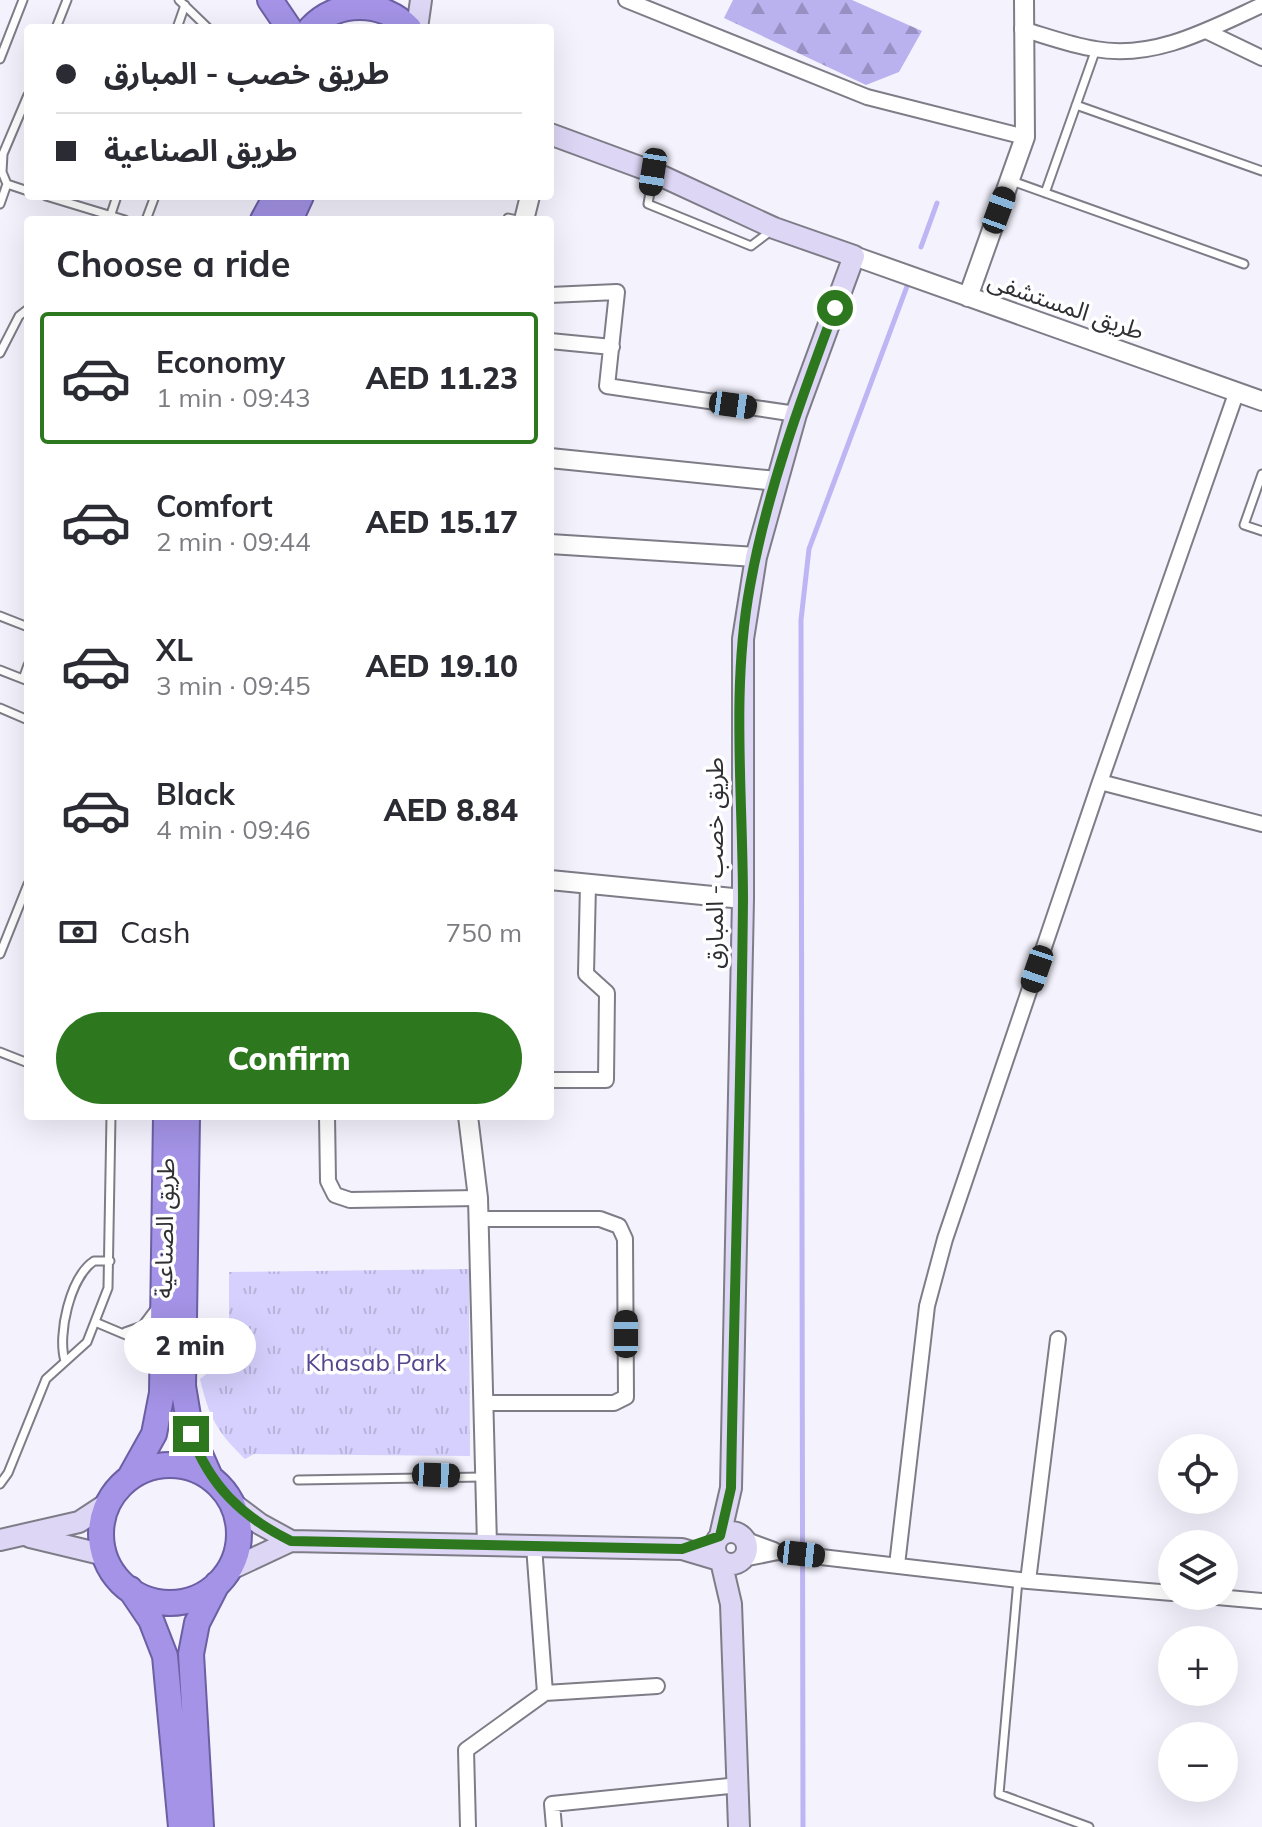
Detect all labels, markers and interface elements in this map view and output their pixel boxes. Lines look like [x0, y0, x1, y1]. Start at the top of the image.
text: طريق خصب - المبارق [104, 54, 389, 92]
text: طريق الصناعية [104, 131, 297, 169]
car [637, 146, 669, 198]
car [980, 183, 1018, 237]
text: Choose a ride [56, 241, 290, 286]
street label: طريق المستشفى [984, 264, 1148, 347]
route start [817, 290, 853, 326]
icon: car [60, 342, 132, 414]
text: Economy [156, 343, 285, 381]
text: AED 11.23 [366, 359, 518, 397]
text: 1 min · 09:43 [156, 381, 311, 414]
car [708, 390, 758, 420]
icon: car [60, 486, 132, 558]
text: Comfort [156, 487, 273, 525]
text: AED 15.17 [366, 503, 518, 541]
text: 2 min · 09:44 [156, 525, 311, 558]
icon: car [60, 630, 132, 702]
text: XL [156, 631, 193, 669]
text: AED 19.10 [366, 647, 518, 685]
text: 3 min · 09:45 [156, 669, 311, 702]
street label: طريق خصب - المبارق [699, 757, 730, 969]
icon: car [60, 774, 132, 846]
text: Black [156, 775, 235, 813]
text: AED 8.84 [384, 791, 518, 829]
text: 4 min · 09:46 [156, 813, 311, 846]
icon: cash [56, 910, 100, 954]
text: Cash [120, 913, 191, 951]
text: 750 m [446, 916, 522, 949]
car [1018, 942, 1056, 996]
button: Confirm [56, 1012, 522, 1104]
street label: طريق الصناعية [148, 1157, 181, 1299]
car [614, 1310, 638, 1358]
callout: 2 min [125, 1318, 257, 1374]
text: 2 min [155, 1329, 225, 1362]
park label: Khasab Park [305, 1347, 447, 1377]
route end [173, 1416, 209, 1452]
map controls [1158, 1434, 1238, 1802]
button: locate [1158, 1434, 1238, 1514]
car [412, 1462, 460, 1488]
button: layers [1158, 1530, 1238, 1610]
car [776, 1540, 826, 1568]
button: + [1158, 1626, 1238, 1706]
button: − [1158, 1722, 1238, 1802]

